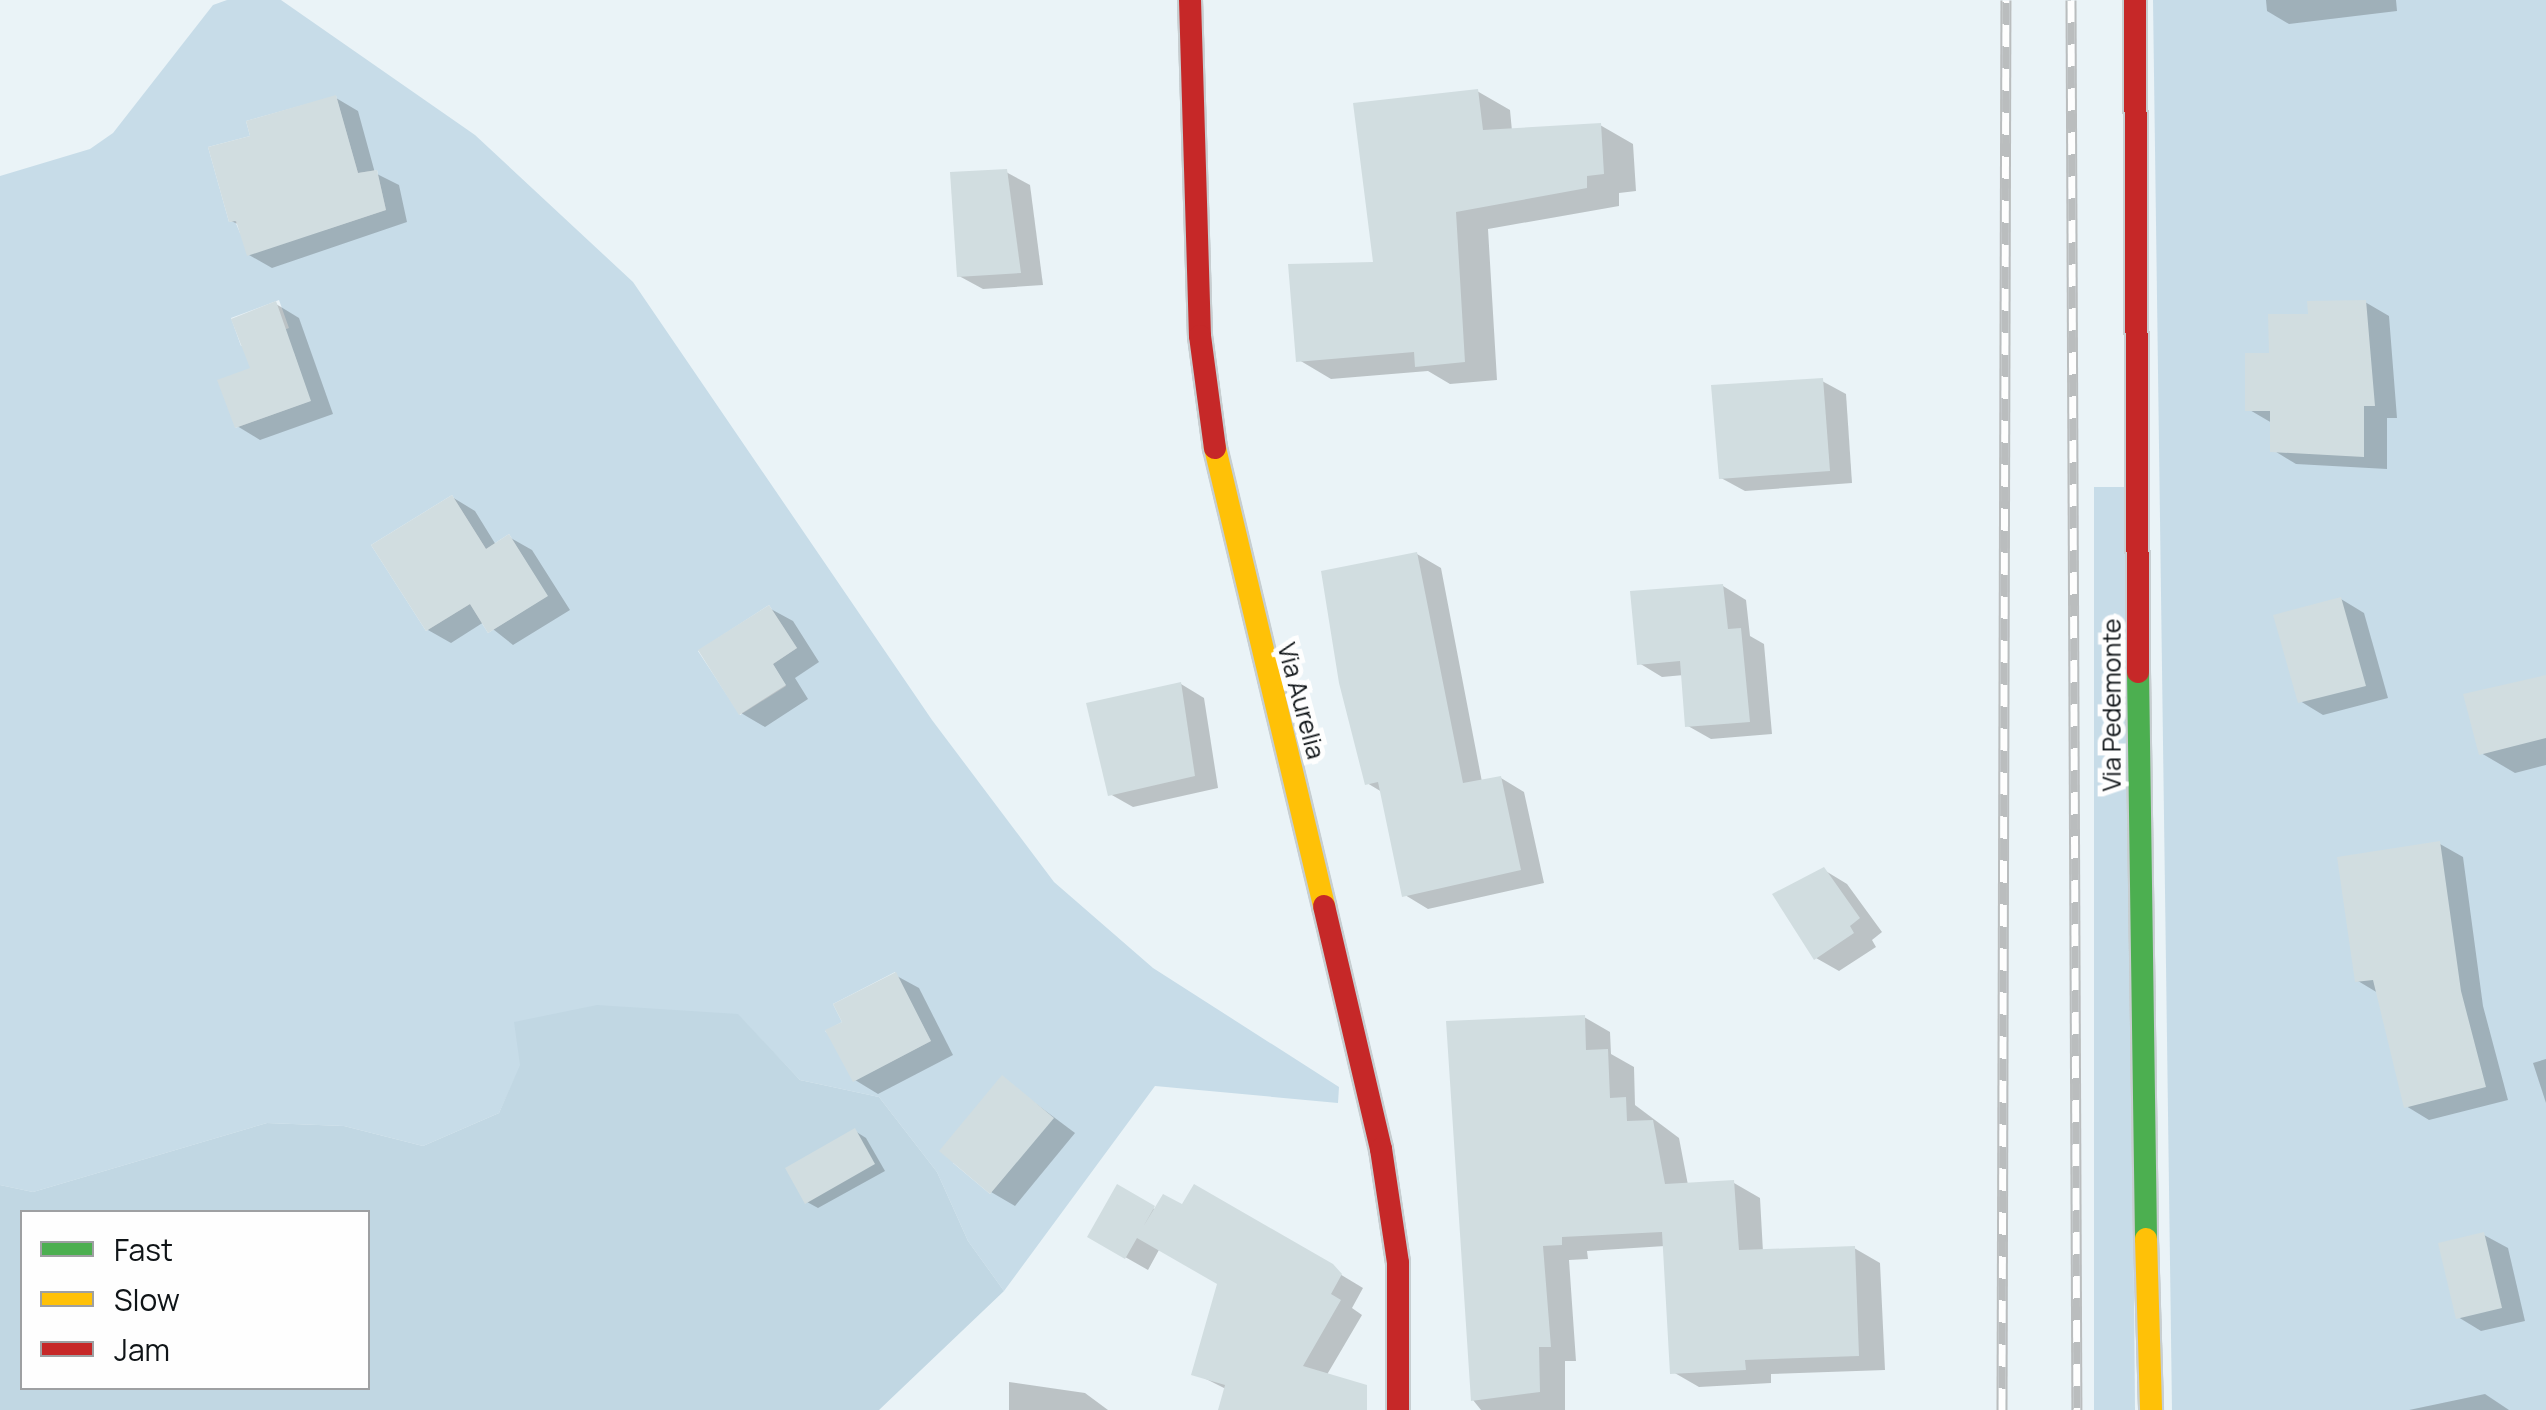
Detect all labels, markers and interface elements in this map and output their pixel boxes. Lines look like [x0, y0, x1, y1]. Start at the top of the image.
street label: Via Pedemonte [2097, 619, 2127, 791]
street label: Via Aurelia [1271, 640, 1331, 762]
legend [20, 1210, 370, 1390]
text: Fast [114, 1229, 173, 1270]
text: Slow [114, 1279, 180, 1320]
text: Jam [114, 1329, 170, 1370]

